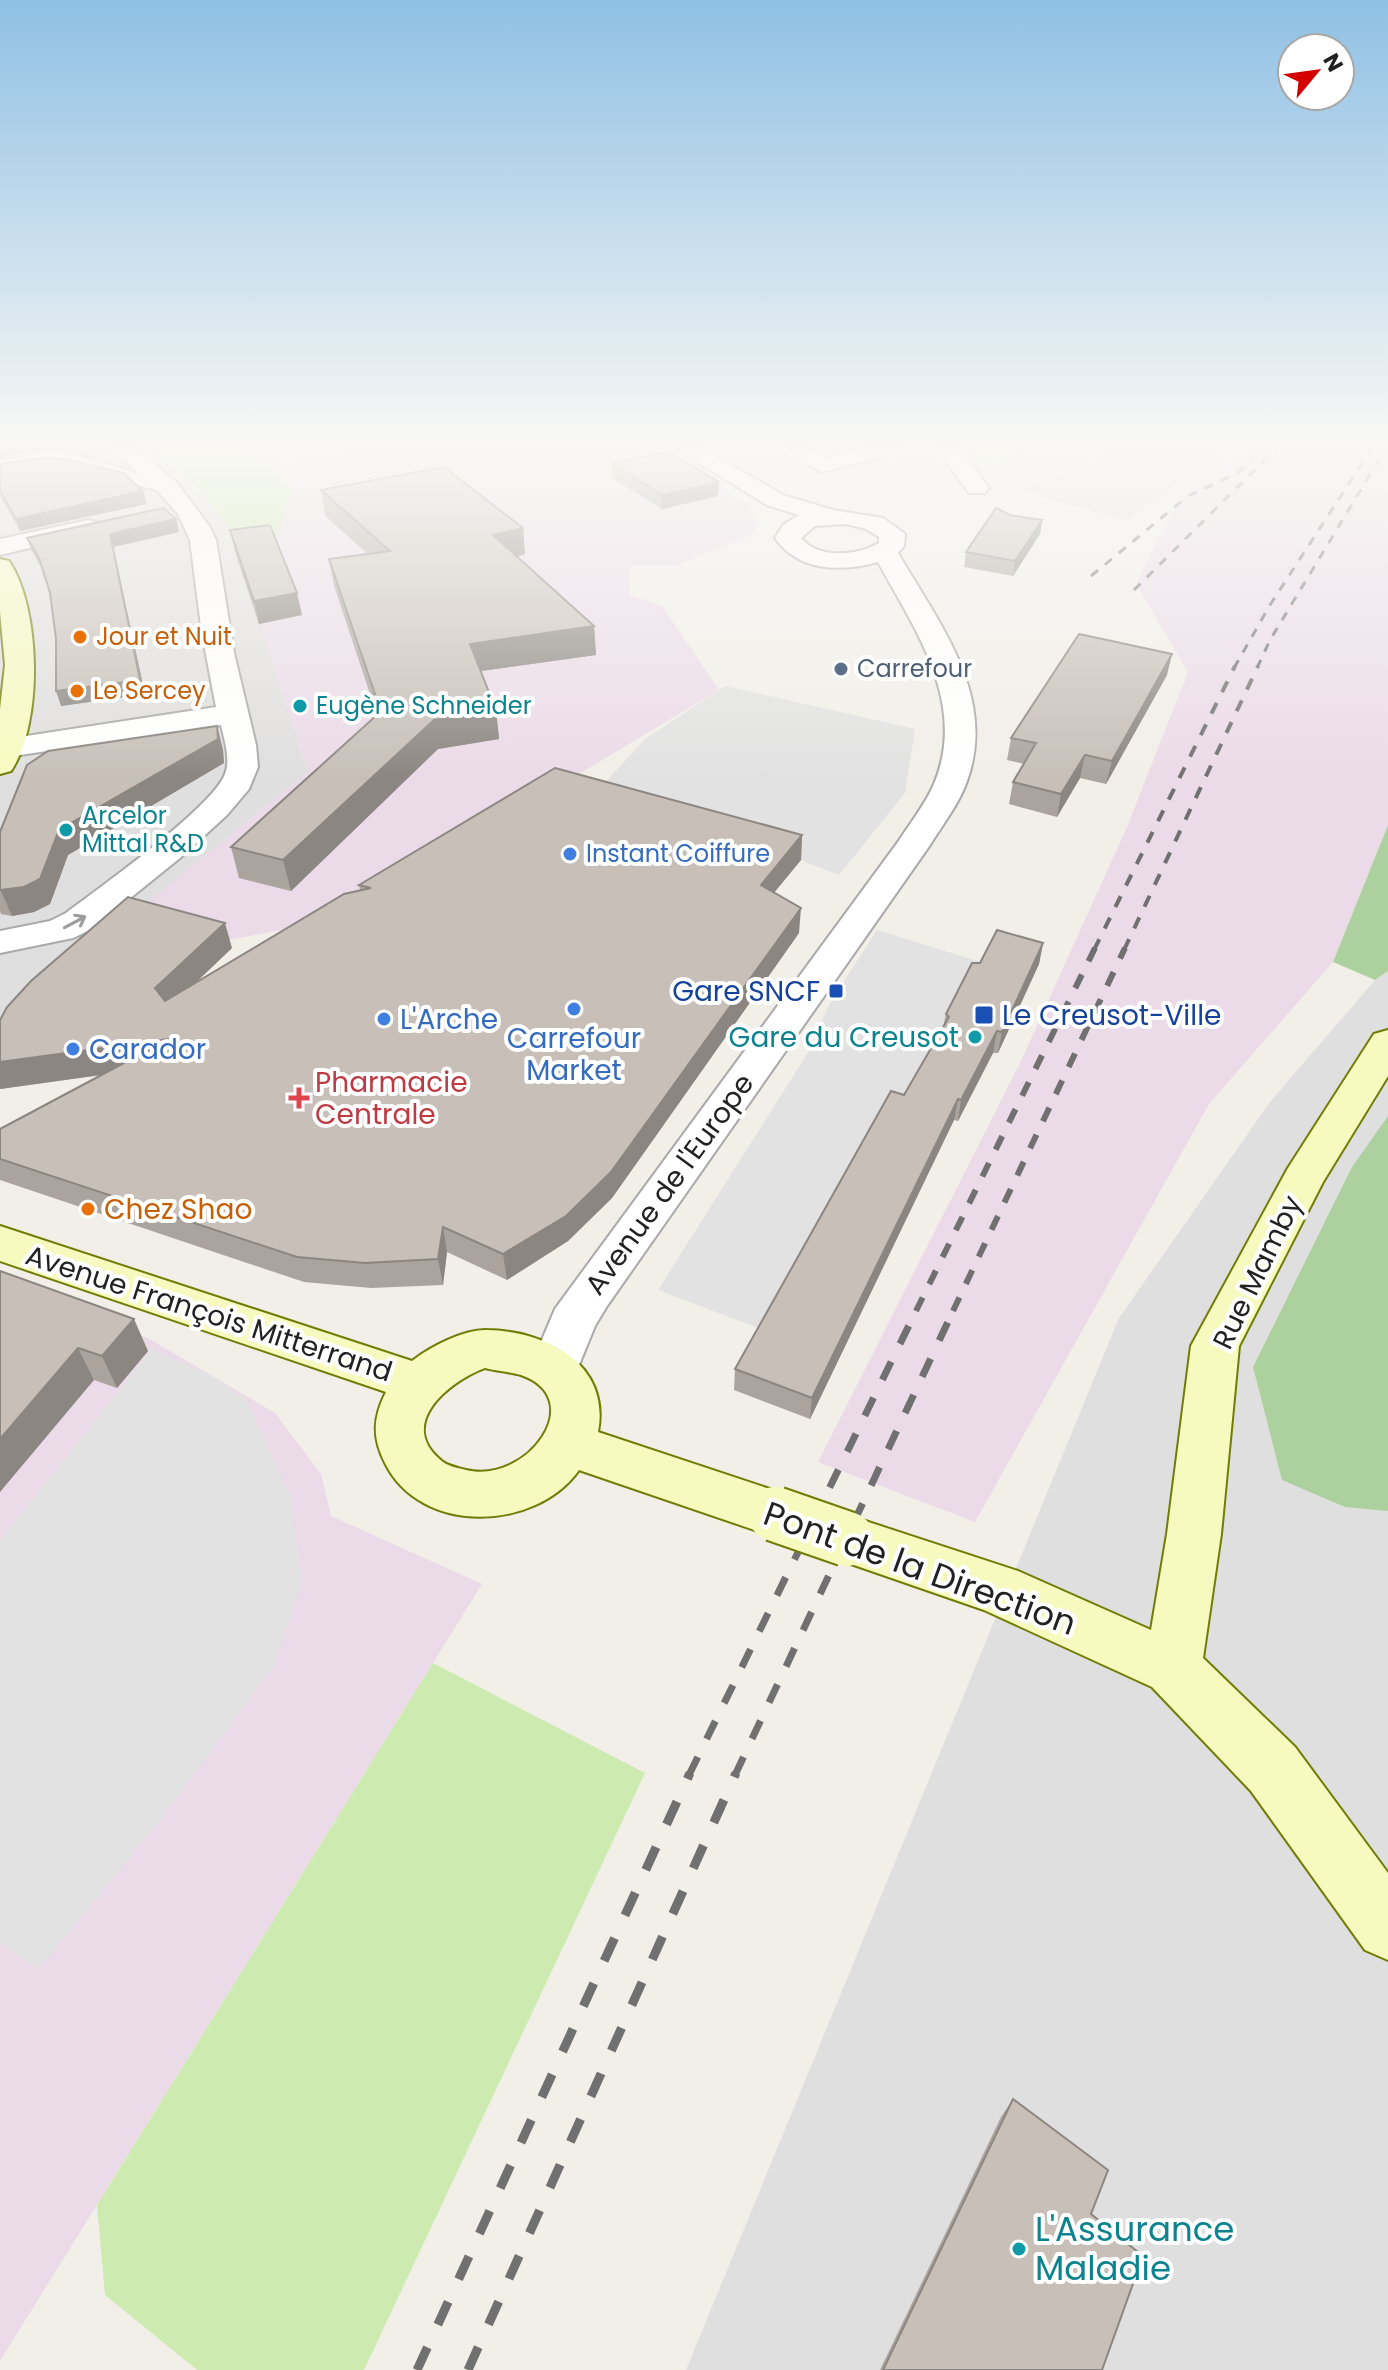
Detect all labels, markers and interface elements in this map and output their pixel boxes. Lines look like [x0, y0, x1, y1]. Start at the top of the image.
north arrow [1276, 32, 1356, 112]
text: N [1315, 48, 1351, 77]
place label: Jour et Nuit [96, 620, 232, 653]
marker: Jour et Nuit [71, 628, 89, 646]
place label: Carrefour [857, 652, 972, 685]
marker: Carrefour [832, 660, 850, 678]
place label: Le Sercey [93, 674, 206, 707]
marker: Le Sercey [68, 682, 86, 700]
place label: Eugène Schneider [316, 689, 532, 722]
marker: Eugène Schneider [291, 697, 309, 715]
place label: Arcelor Mittal R&D [82, 799, 204, 860]
marker: Arcelor Mittal R&D [57, 821, 75, 839]
place label: Instant Coiffure [586, 837, 770, 870]
marker: Instant Coiffure [561, 845, 579, 863]
one-way arrow [62, 913, 86, 929]
place label: Gare SNCF [672, 972, 820, 1011]
marker: Gare SNCF [827, 982, 845, 1000]
place label: Le Creusot-Ville [1002, 996, 1221, 1035]
place label: L'Arche [400, 1000, 498, 1039]
marker: Carrefour Market [565, 1000, 583, 1018]
marker: Le Creusot-Ville [973, 1004, 995, 1026]
marker: L'Arche [375, 1010, 393, 1028]
place label: Gare du Creusot [729, 1018, 959, 1057]
place label: Carrefour Market [507, 1019, 641, 1090]
marker: Gare du Creusot [966, 1028, 984, 1046]
place label: Carador [89, 1030, 206, 1069]
marker: Carador [64, 1040, 82, 1058]
place label: Pharmacie Centrale [315, 1063, 468, 1134]
street label: Avenue de l'Europe [576, 1066, 763, 1303]
marker: Pharmacie Centrale [290, 1089, 308, 1107]
street label: Rue Mamby [1203, 1189, 1312, 1356]
place label: Chez Shao [104, 1190, 252, 1229]
marker: Chez Shao [79, 1200, 97, 1218]
street label: Avenue François Mitterrand [21, 1236, 397, 1391]
street label: Pont de la Direction [757, 1489, 1083, 1647]
place label: L'Assurance Maladie [1035, 2205, 1234, 2292]
marker: L'Assurance Maladie [1010, 2240, 1028, 2258]

